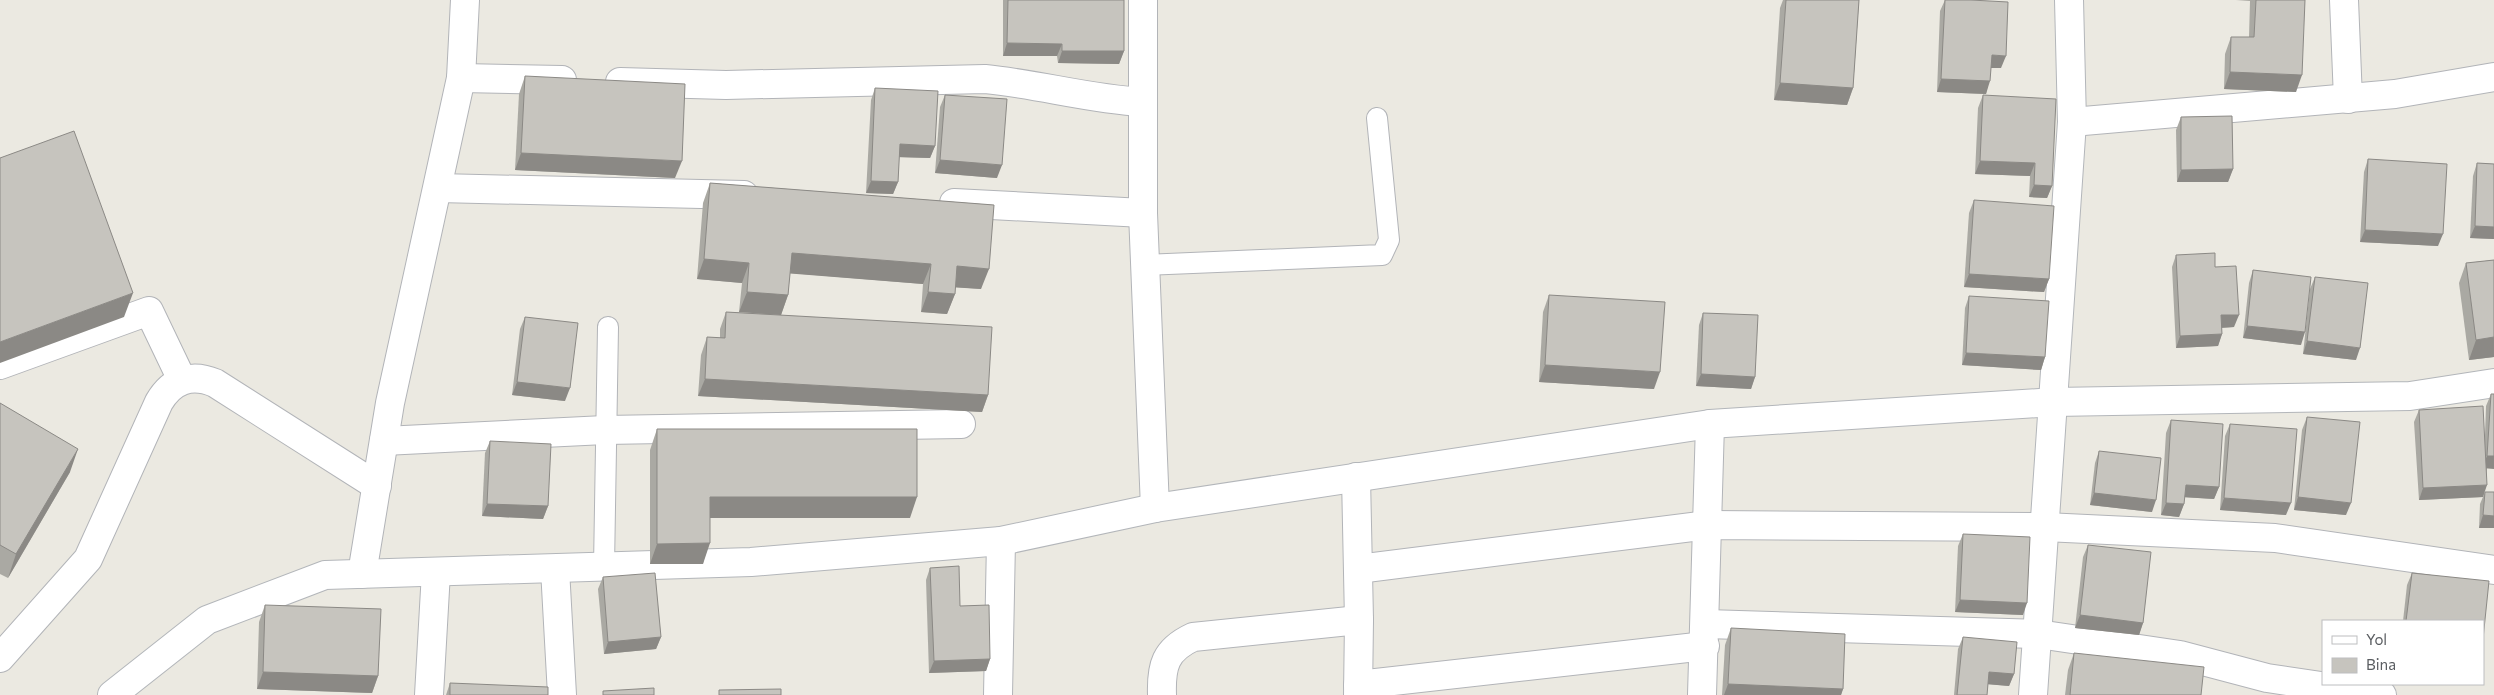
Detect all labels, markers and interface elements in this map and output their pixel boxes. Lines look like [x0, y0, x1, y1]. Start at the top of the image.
legend [2322, 620, 2484, 685]
text: Yol [2366, 630, 2387, 648]
text: Bina [2366, 655, 2396, 673]

